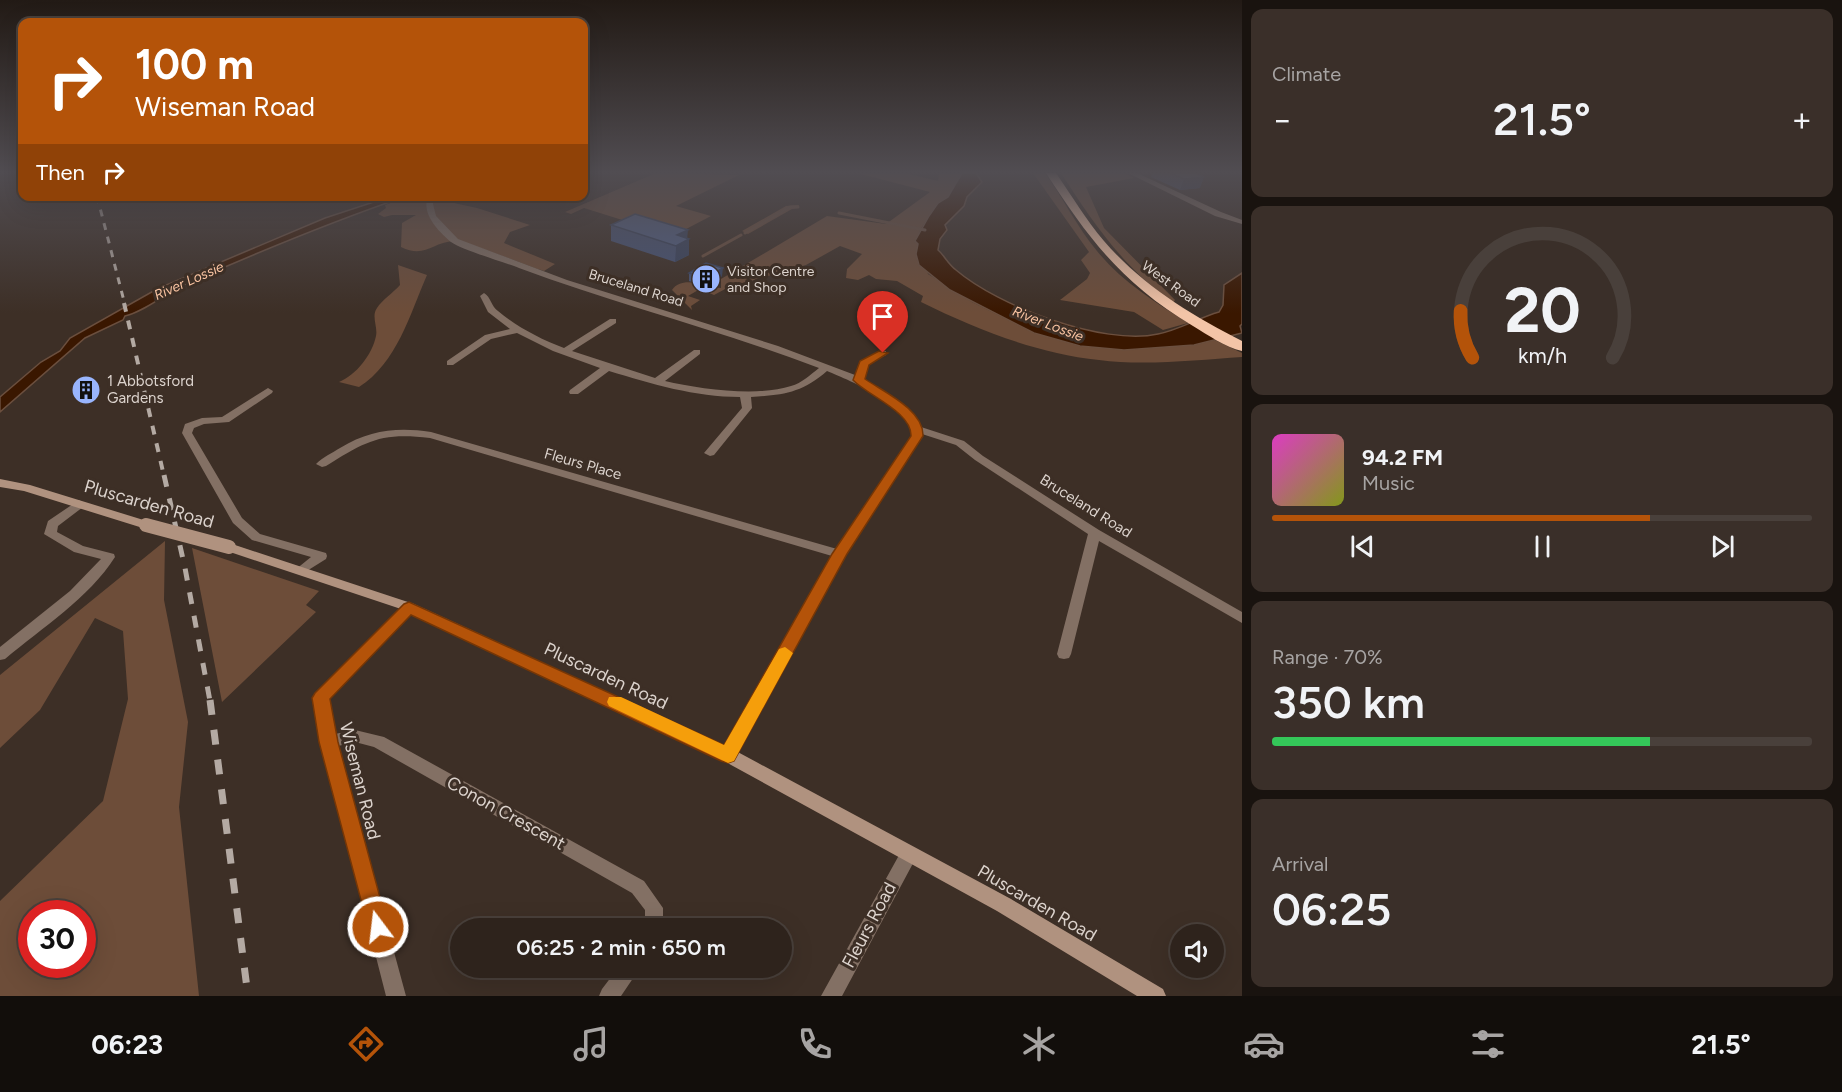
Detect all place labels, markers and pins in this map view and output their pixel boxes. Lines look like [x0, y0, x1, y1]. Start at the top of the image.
building icon: Visitor Centre and Shop [690, 263, 722, 295]
place label: Visitor Centre and Shop [727, 263, 815, 296]
pin [857, 291, 908, 353]
place label: 1 Abbotsford Gardens [107, 372, 194, 407]
building icon: 1 Abbotsford Gardens [70, 374, 102, 406]

